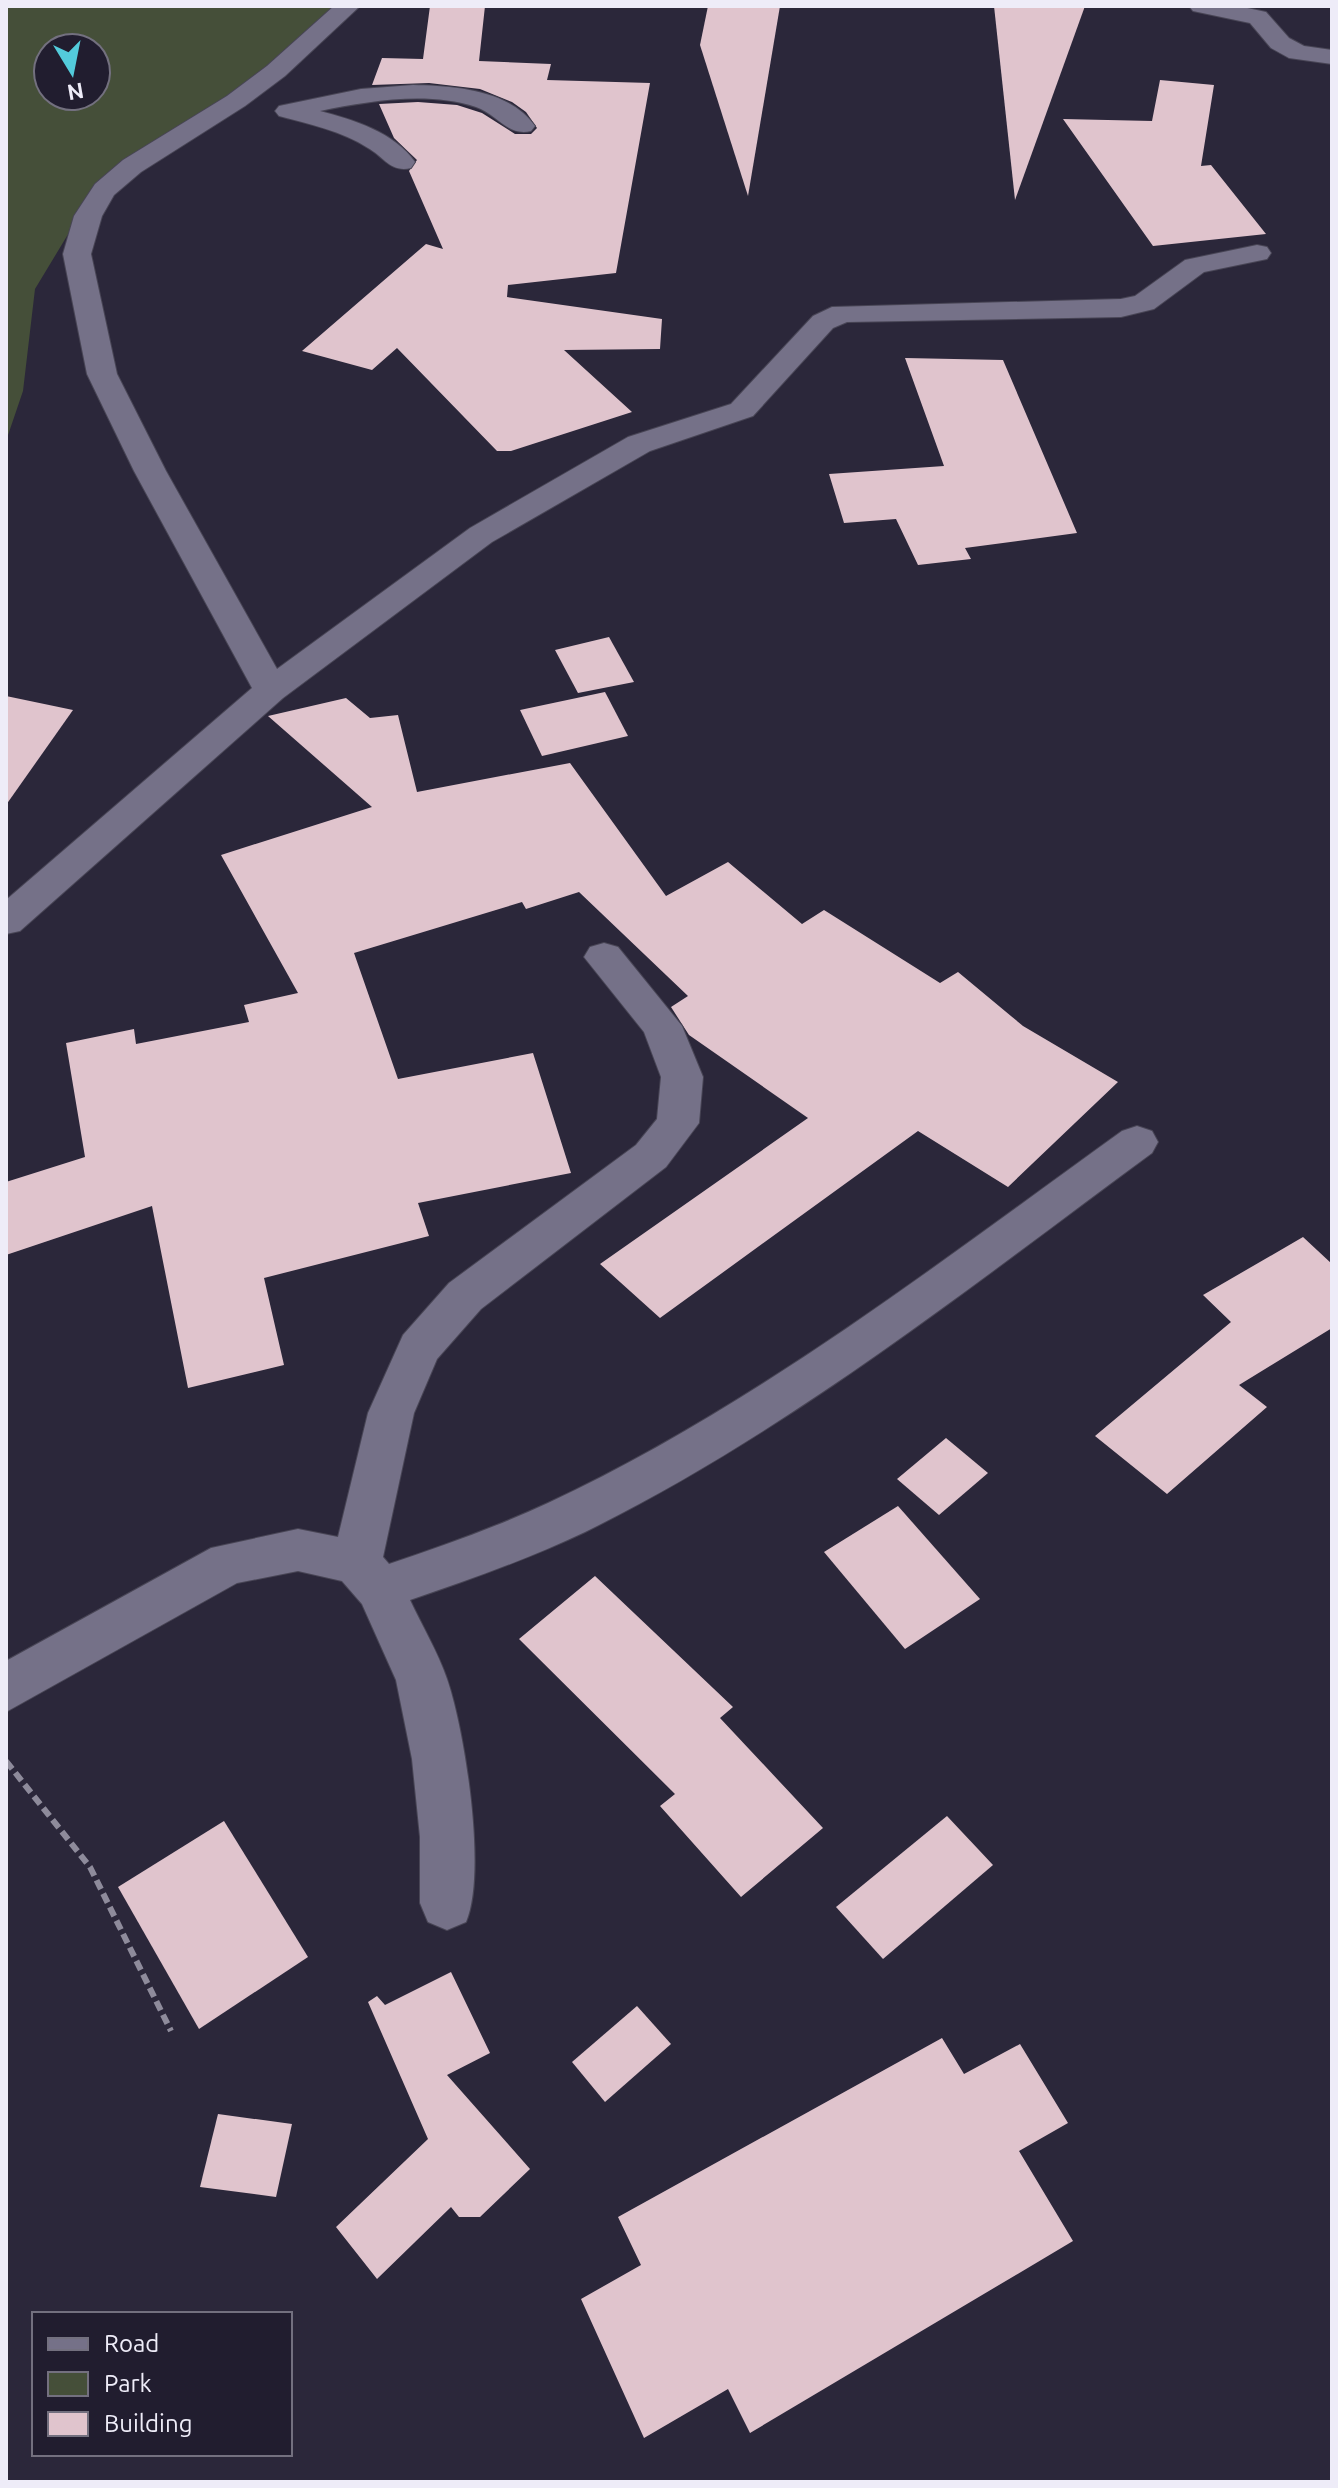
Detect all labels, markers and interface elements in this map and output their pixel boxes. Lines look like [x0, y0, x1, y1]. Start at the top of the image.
north arrow [32, 32, 112, 112]
text: N [65, 78, 86, 106]
legend [32, 2312, 292, 2456]
text: Road [104, 2330, 159, 2357]
text: Park [104, 2370, 152, 2397]
text: Building [104, 2410, 192, 2437]

